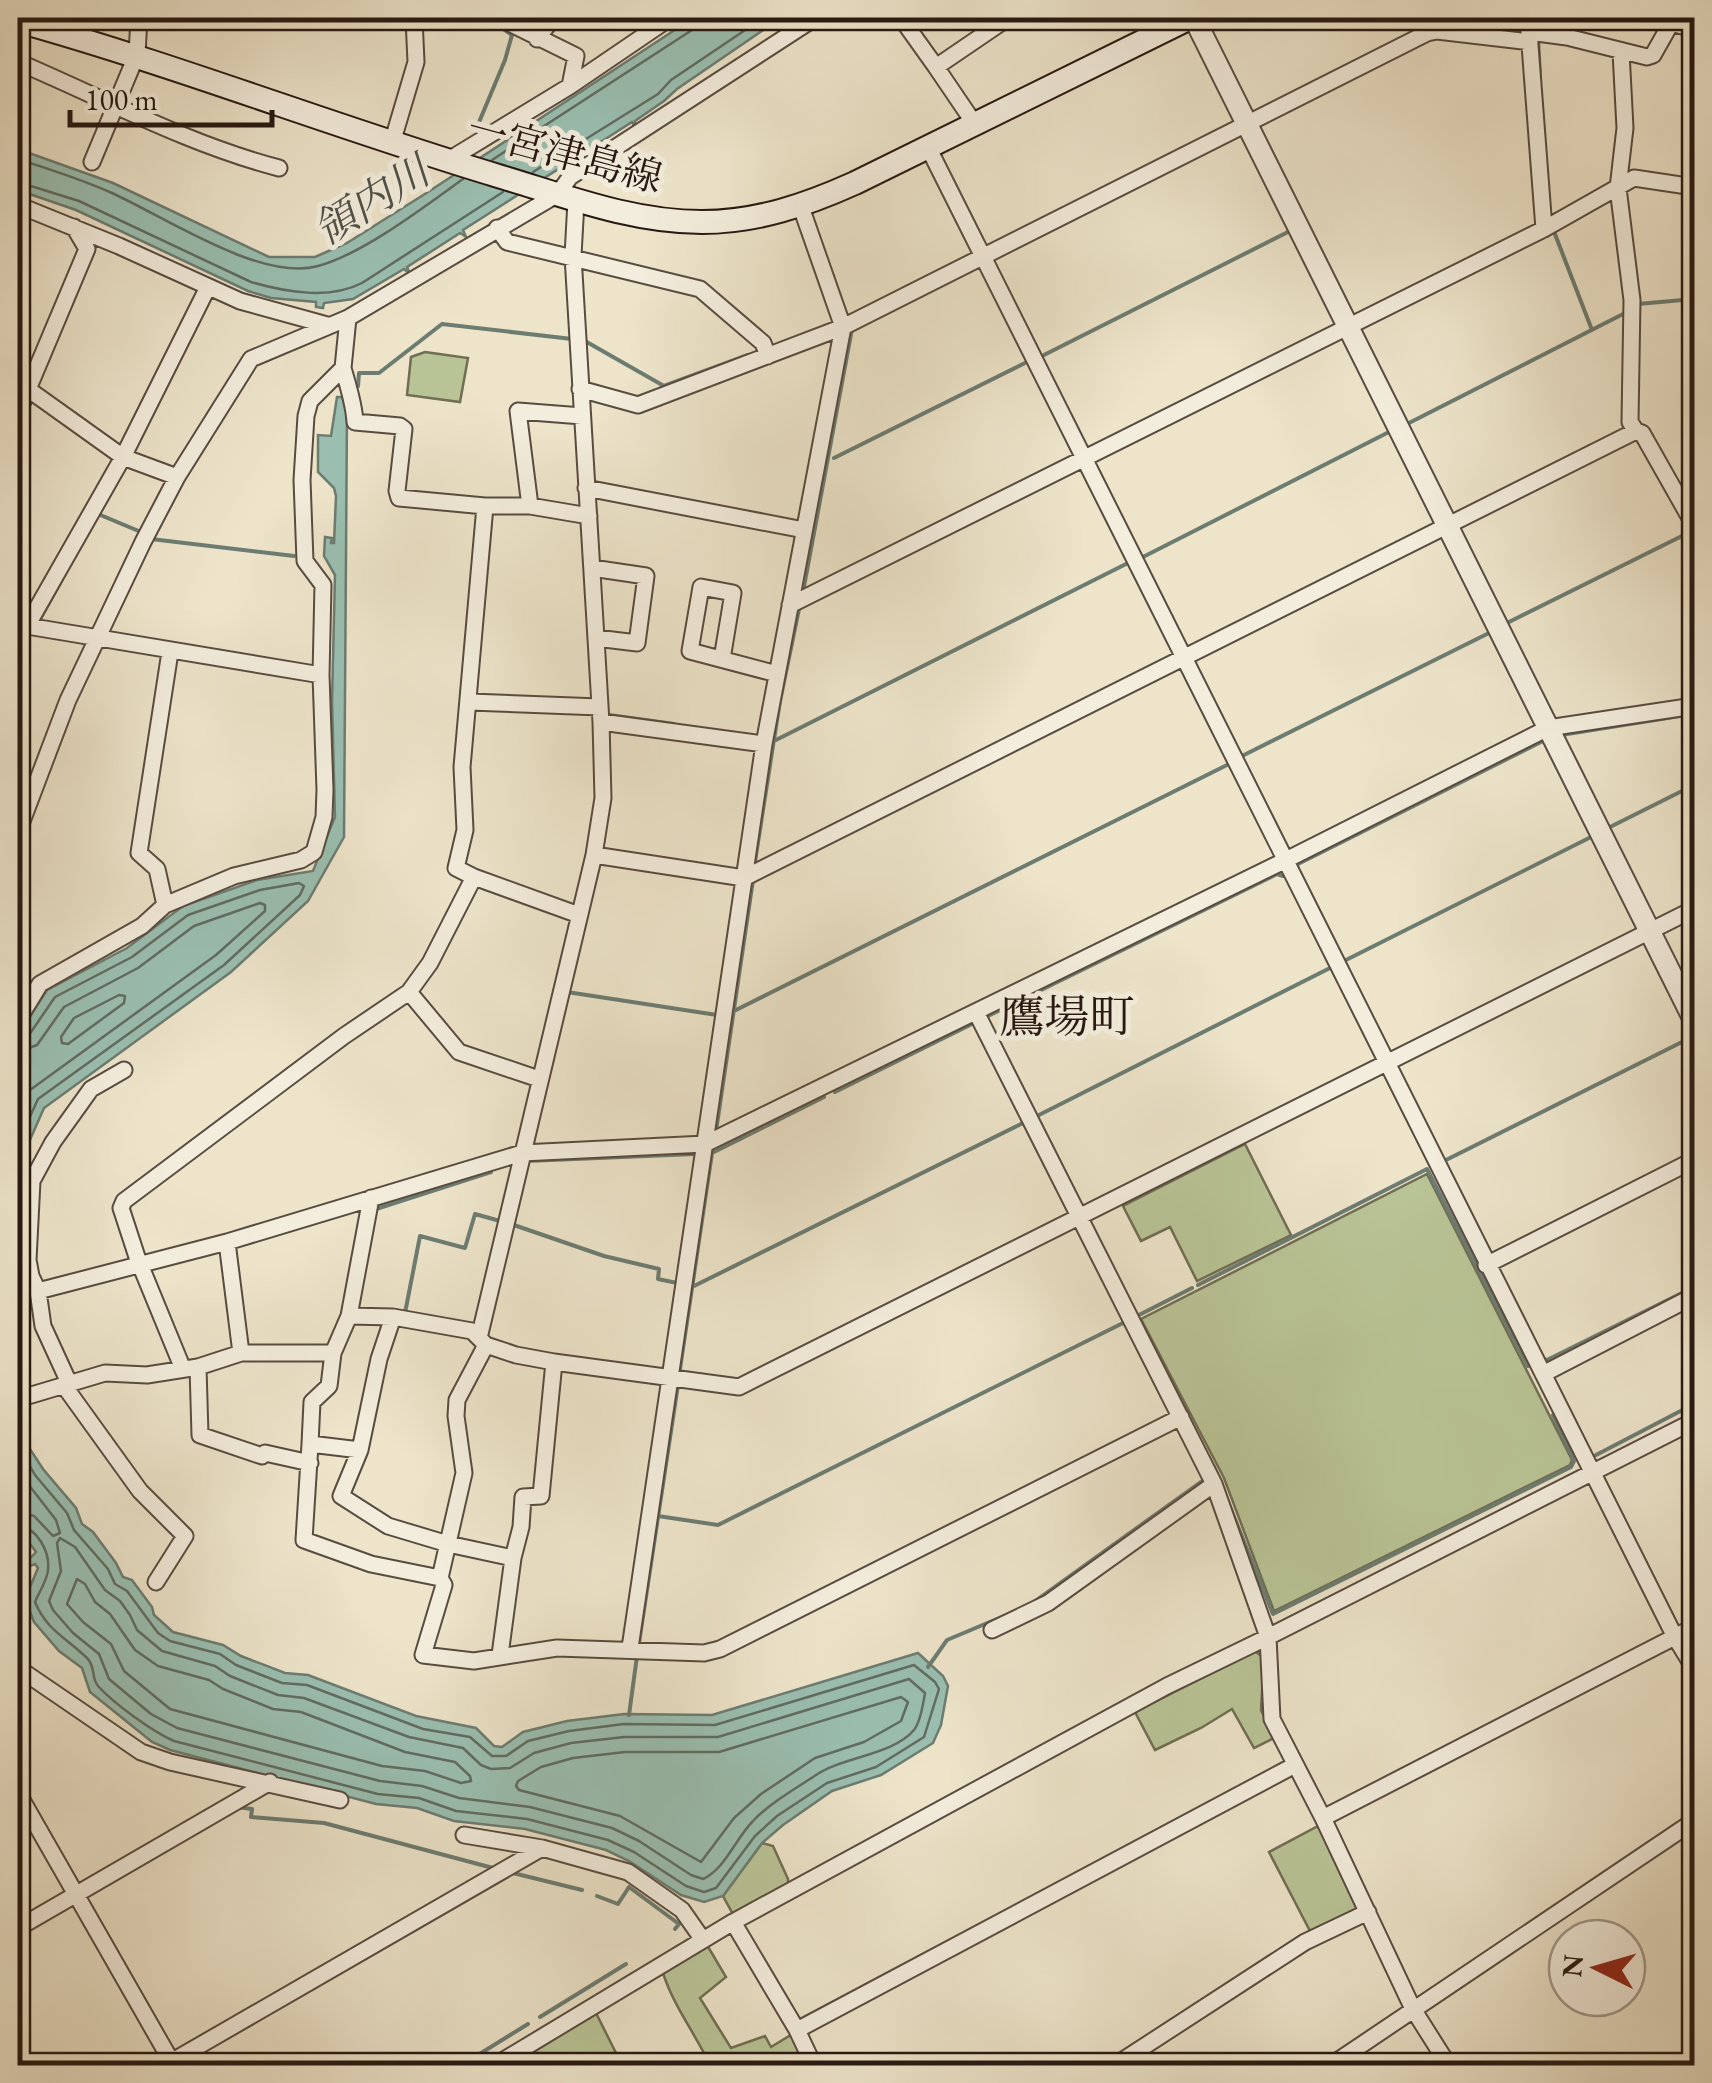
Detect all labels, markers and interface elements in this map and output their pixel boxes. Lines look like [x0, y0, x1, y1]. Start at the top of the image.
scale bar [70, 65, 272, 127]
text: 100 m [85, 80, 158, 119]
street label: 一宮津島線 [462, 102, 668, 204]
water label: 領内川 [303, 142, 443, 257]
district label: 鷹場町 [999, 987, 1135, 1045]
north arrow [1547, 1918, 1647, 2018]
text: N [1553, 1953, 1591, 1979]

